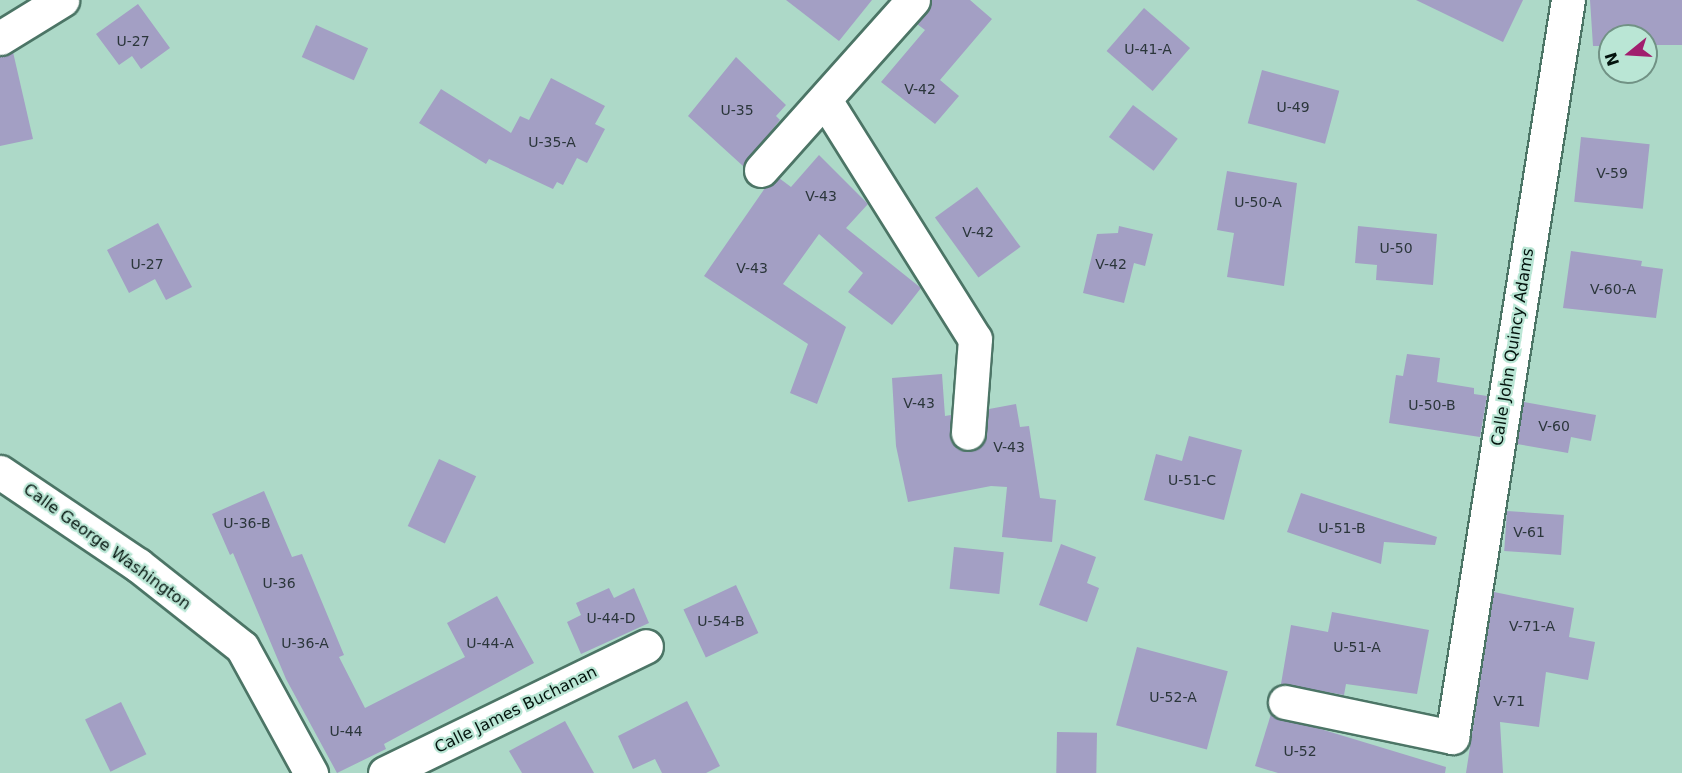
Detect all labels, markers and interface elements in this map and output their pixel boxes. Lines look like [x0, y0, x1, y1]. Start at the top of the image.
north arrow [1598, 24, 1658, 84]
house number: U-27 [116, 33, 150, 49]
house number: U-41-A [1124, 41, 1172, 57]
text: N [1601, 50, 1623, 68]
house number: V-42 [904, 81, 936, 97]
house number: U-49 [1276, 99, 1310, 115]
house number: U-35 [720, 102, 754, 118]
house number: U-35-A [528, 134, 576, 150]
house number: V-59 [1596, 165, 1628, 181]
house number: V-43 [805, 188, 837, 204]
house number: U-50-A [1234, 194, 1282, 210]
house number: V-42 [962, 224, 994, 240]
house number: U-50 [1379, 240, 1413, 256]
street label: Calle John Quincy Adams [1488, 247, 1538, 447]
house number: U-27 [130, 256, 164, 272]
house number: V-42 [1095, 256, 1127, 272]
house number: V-43 [736, 260, 768, 276]
house number: V-60-A [1590, 281, 1636, 297]
house number: V-43 [903, 395, 935, 411]
house number: U-50-B [1408, 397, 1456, 413]
house number: V-60 [1538, 418, 1570, 434]
house number: V-43 [993, 439, 1025, 455]
house number: U-51-C [1168, 472, 1216, 488]
street label: Calle George Washington [20, 480, 194, 614]
house number: U-36-B [223, 515, 271, 531]
house number: U-51-B [1318, 520, 1366, 536]
house number: V-61 [1513, 524, 1545, 540]
house number: U-36 [262, 575, 296, 591]
house number: U-44-D [587, 610, 635, 626]
house number: U-54-B [697, 613, 745, 629]
house number: V-71-A [1509, 618, 1555, 634]
house number: U-36-A [281, 635, 329, 651]
house number: U-44-A [466, 635, 514, 651]
house number: U-51-A [1333, 639, 1381, 655]
street label: Calle James Buchanan [432, 662, 600, 758]
house number: U-52-A [1149, 689, 1197, 705]
house number: V-71 [1493, 693, 1525, 709]
house number: U-44 [329, 723, 363, 739]
house number: U-52 [1283, 743, 1317, 759]

